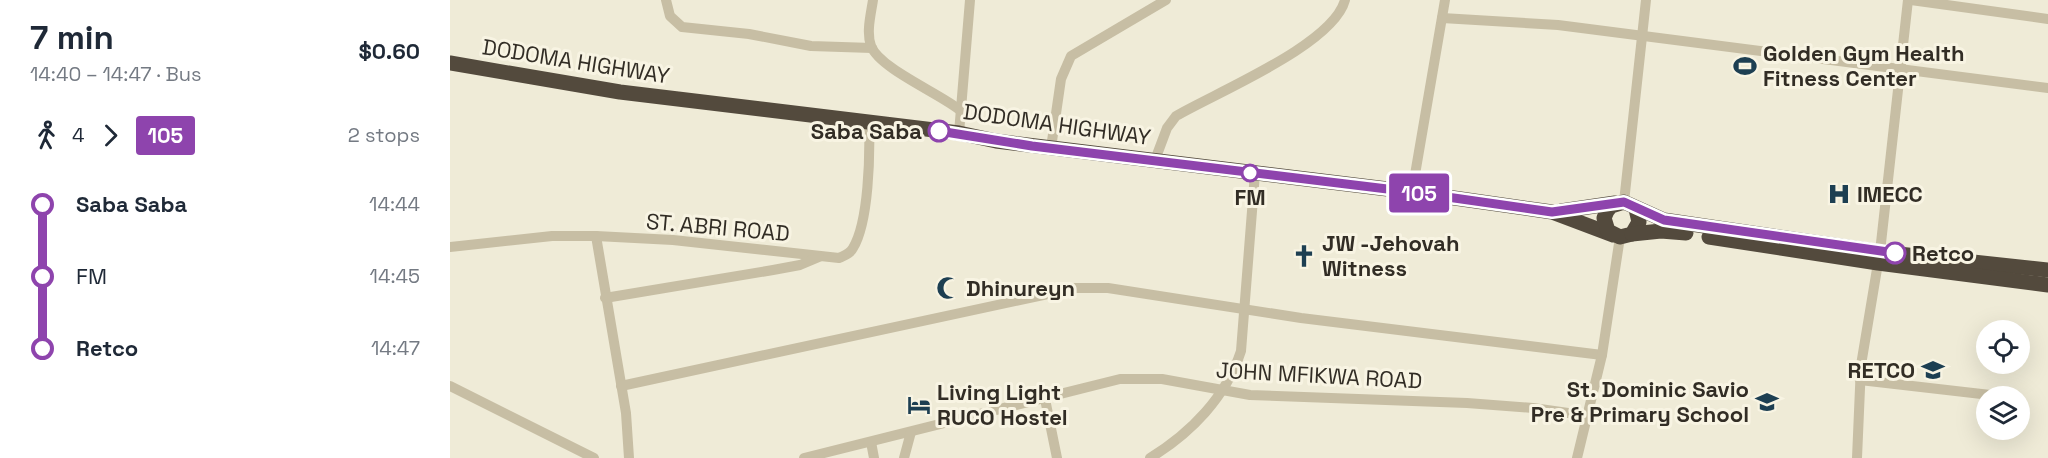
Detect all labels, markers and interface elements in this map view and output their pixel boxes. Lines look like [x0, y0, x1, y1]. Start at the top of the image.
text: 7 min [30, 17, 114, 59]
street label: DODOMA HIGHWAY [480, 32, 672, 90]
text: $0.60 [358, 37, 420, 65]
place label: Golden Gym Health Fitness Center [1763, 39, 1965, 92]
sports icon: Golden Gym Health Fitness Center [1732, 53, 1758, 79]
text: 14:40 – 14:47 · Bus [30, 61, 202, 87]
street label: DODOMA HIGHWAY [961, 97, 1153, 151]
place label: Saba Saba [811, 117, 922, 145]
icon: walk [30, 119, 63, 152]
icon: forward [94, 119, 127, 152]
marker: Saba Saba [928, 120, 950, 142]
text: 4 [72, 122, 85, 148]
text: 105 [148, 122, 183, 149]
text: 2 stops [348, 122, 420, 148]
marker: FM [1241, 164, 1259, 182]
line badge: 105 [1384, 174, 1454, 212]
text: 105 [1401, 180, 1437, 207]
place label: IMECC [1857, 180, 1923, 208]
hospital icon: IMECC [1826, 181, 1852, 207]
place label: FM [1234, 183, 1266, 211]
text: Saba Saba [76, 190, 187, 218]
text: 14:44 [369, 191, 420, 217]
street label: ST. ABRI ROAD [645, 207, 791, 247]
place label: JW -Jehovah Witness [1322, 229, 1460, 282]
place label: Retco [1912, 239, 1974, 267]
marker: Retco [1884, 242, 1906, 264]
church icon: JW -Jehovah Witness [1291, 243, 1317, 269]
text: FM [76, 262, 107, 290]
text: 14:45 [370, 263, 420, 289]
place label: Dhinureyn [966, 274, 1075, 302]
mosque icon: Dhinureyn [935, 275, 961, 301]
map controls [1976, 320, 2030, 440]
button: locate [1976, 320, 2030, 374]
text: Retco [76, 334, 138, 362]
text: 14:47 [371, 335, 420, 361]
street label: JOHN MFIKWA ROAD [1215, 356, 1423, 394]
place label: RETCO [1848, 356, 1915, 384]
school or university icon: RETCO [1920, 357, 1946, 383]
place label: St. Dominic Savio Pre & Primary School [1531, 375, 1749, 428]
place label: Living Light RUCO Hostel [937, 378, 1068, 431]
button: layers [1976, 386, 2030, 440]
school or university icon: St. Dominic Savio Pre & Primary School [1754, 389, 1780, 415]
hotel icon: Living Light RUCO Hostel [906, 392, 932, 418]

